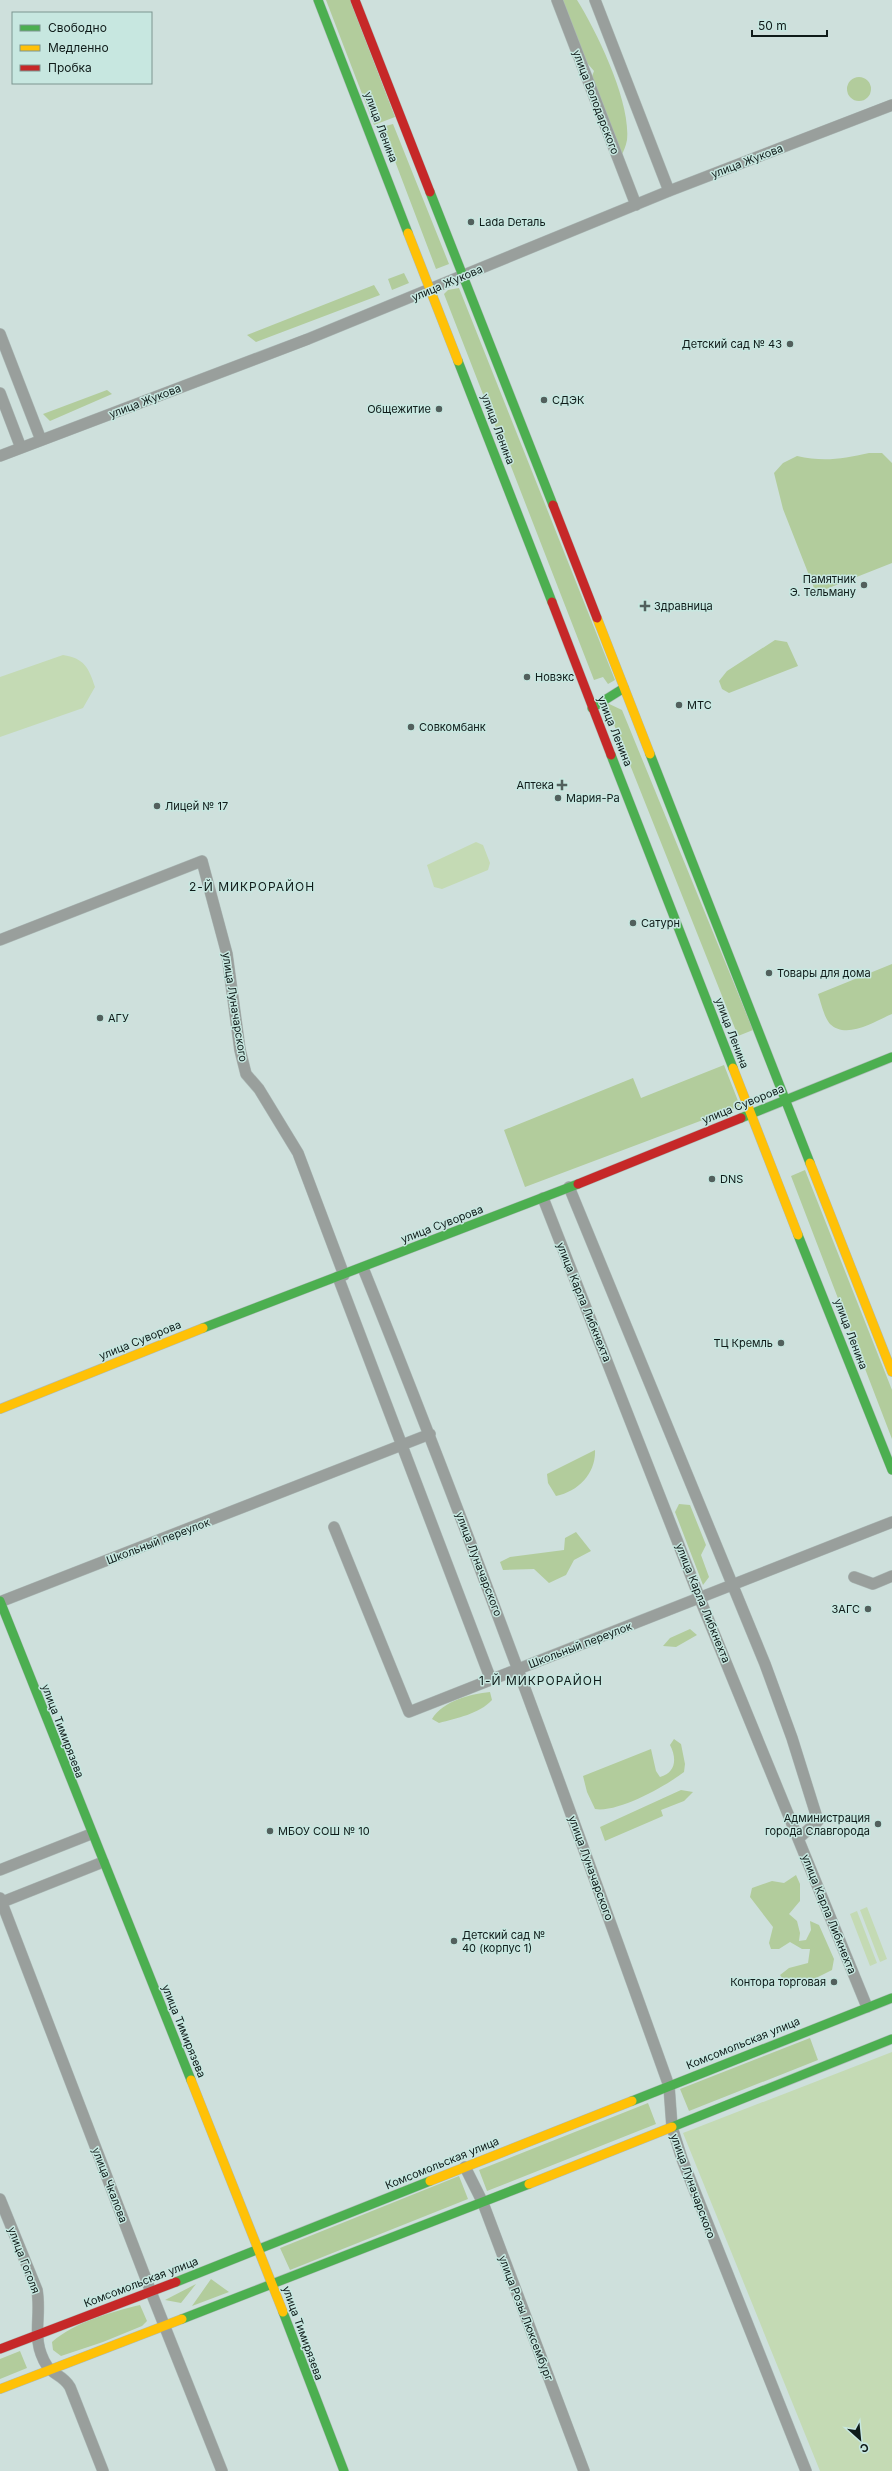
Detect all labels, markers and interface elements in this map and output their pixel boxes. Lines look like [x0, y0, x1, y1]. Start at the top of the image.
legend [12, 12, 152, 84]
scale bar [752, 12, 827, 38]
text: 50 m [758, 18, 787, 33]
text: Свободно [48, 20, 107, 35]
text: Медленно [48, 40, 109, 55]
street label: улица Володарского [570, 48, 623, 157]
text: Пробка [48, 60, 92, 75]
street label: улица Ленина [361, 90, 401, 164]
street label: улица Жукова [709, 141, 785, 181]
place label: Lada Dеталь [479, 215, 546, 229]
marker: Lada Dеталь [466, 217, 476, 227]
street label: улица Жукова [409, 262, 485, 304]
place label: Детский сад № 43 [682, 337, 782, 351]
marker: Детский сад № 43 [785, 339, 795, 349]
street label: улица Жукова [107, 381, 183, 421]
street label: улица Ленина [478, 392, 518, 466]
place label: СДЭК [552, 393, 585, 407]
marker: СДЭК [539, 395, 549, 405]
place label: Общежитие [367, 402, 431, 416]
marker: Общежитие [434, 404, 444, 414]
place label: Памятник Э. Тельману [790, 572, 856, 599]
marker: Памятник Э. Тельману [859, 580, 869, 590]
place label: Здравница [654, 599, 713, 613]
marker: Здравница [639, 600, 651, 612]
place label: Новэкс [535, 670, 574, 684]
marker: Новэкс [522, 672, 532, 682]
street label: улица Ленина [595, 694, 635, 768]
place label: МТС [687, 698, 712, 712]
marker: МТС [674, 700, 684, 710]
place label: Совкомбанк [419, 720, 486, 734]
marker: Совкомбанк [406, 722, 416, 732]
place label: Аптека [516, 778, 554, 792]
marker: Аптека [557, 780, 567, 790]
place label: Мария-Ра [566, 791, 620, 805]
marker: Мария-Ра [553, 793, 563, 803]
place label: Лицей № 17 [165, 799, 228, 813]
marker: Лицей № 17 [152, 801, 162, 811]
district label: 2-Й МИКРОРАЙОН [189, 879, 315, 894]
place label: Сатурн [641, 916, 680, 930]
marker: Сатурн [628, 918, 638, 928]
street label: улица Луначарского [219, 951, 251, 1063]
place label: Товары для дома [777, 966, 871, 980]
marker: Товары для дома [764, 968, 774, 978]
street label: улица Ленина [712, 996, 752, 1070]
place label: АГУ [108, 1011, 129, 1025]
marker: АГУ [95, 1013, 105, 1023]
street label: улица Суворова [700, 1081, 786, 1127]
place label: DNS [720, 1172, 743, 1186]
marker: DNS [707, 1174, 717, 1184]
street label: улица Суворова [399, 1202, 485, 1246]
street label: улица Карла Либкнехта [554, 1240, 614, 1364]
street label: улица Ленина [831, 1297, 871, 1371]
street label: улица Суворова [97, 1317, 183, 1363]
place label: ТЦ Кремль [713, 1336, 773, 1350]
marker: ТЦ Кремль [776, 1338, 786, 1348]
street label: улица Луначарского [453, 1510, 505, 1618]
street label: Школьный переулок [104, 1515, 212, 1567]
street label: улица Карла Либкнехта [673, 1541, 733, 1665]
place label: ЗАГС [832, 1602, 860, 1616]
marker: ЗАГС [863, 1604, 873, 1614]
street label: Школьный переулок [526, 1619, 634, 1671]
district label: 1-Й МИКРОРАЙОН [479, 1673, 603, 1688]
street label: улица Тимирязева [39, 1682, 87, 1780]
place label: Администрация города Славгорода [765, 1811, 870, 1838]
street label: улица Луначарского [566, 1814, 617, 1923]
marker: Администрация города Славгорода [873, 1819, 883, 1829]
place label: МБОУ СОШ № 10 [278, 1824, 370, 1838]
marker: МБОУ СОШ № 10 [265, 1826, 275, 1836]
street label: улица Карла Либкнехта [799, 1852, 859, 1976]
place label: Детский сад № 40 (корпус 1) [462, 1928, 545, 1955]
marker: Детский сад № 40 (корпус 1) [449, 1936, 459, 1946]
place label: Контора торговая [730, 1975, 826, 1989]
marker: Контора торговая [829, 1977, 839, 1987]
street label: улица Тимирязева [159, 1982, 209, 2080]
street label: Комсомольская улица [684, 2014, 802, 2072]
street label: улица Луначарского [668, 2132, 719, 2241]
street label: Комсомольская улица [383, 2134, 501, 2192]
street label: улица Чкалова [89, 2145, 131, 2225]
street label: улица Гоголя [5, 2225, 43, 2295]
street label: улица Розы Люксембург [496, 2253, 556, 2383]
street label: Комсомольская улица [82, 2254, 200, 2310]
street label: улица Тимирязева [279, 2284, 327, 2382]
north arrow [840, 2419, 880, 2459]
text: С [858, 2440, 871, 2456]

